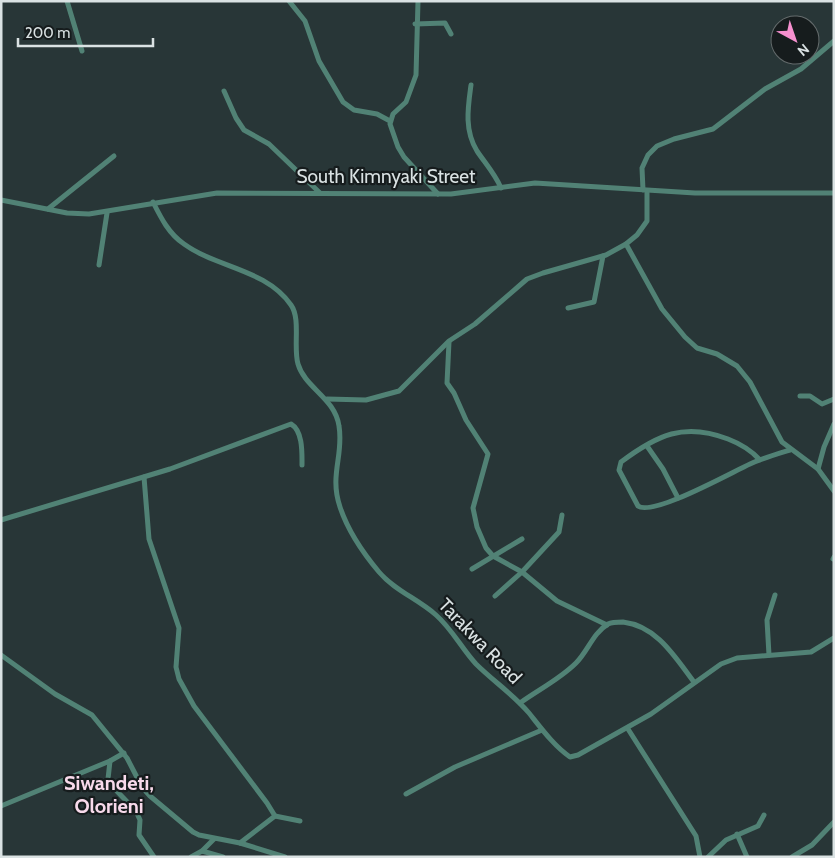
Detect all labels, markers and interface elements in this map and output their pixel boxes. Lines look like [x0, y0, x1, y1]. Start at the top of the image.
scale bar [18, 15, 152, 47]
north arrow [770, 15, 820, 65]
text: 200 m [25, 24, 70, 42]
text: N [794, 40, 813, 60]
street label: South Kimnyaki Street [297, 165, 476, 188]
street label: Tarakwa Road [434, 593, 526, 689]
district label: Siwandeti, Olorieni [64, 771, 154, 818]

